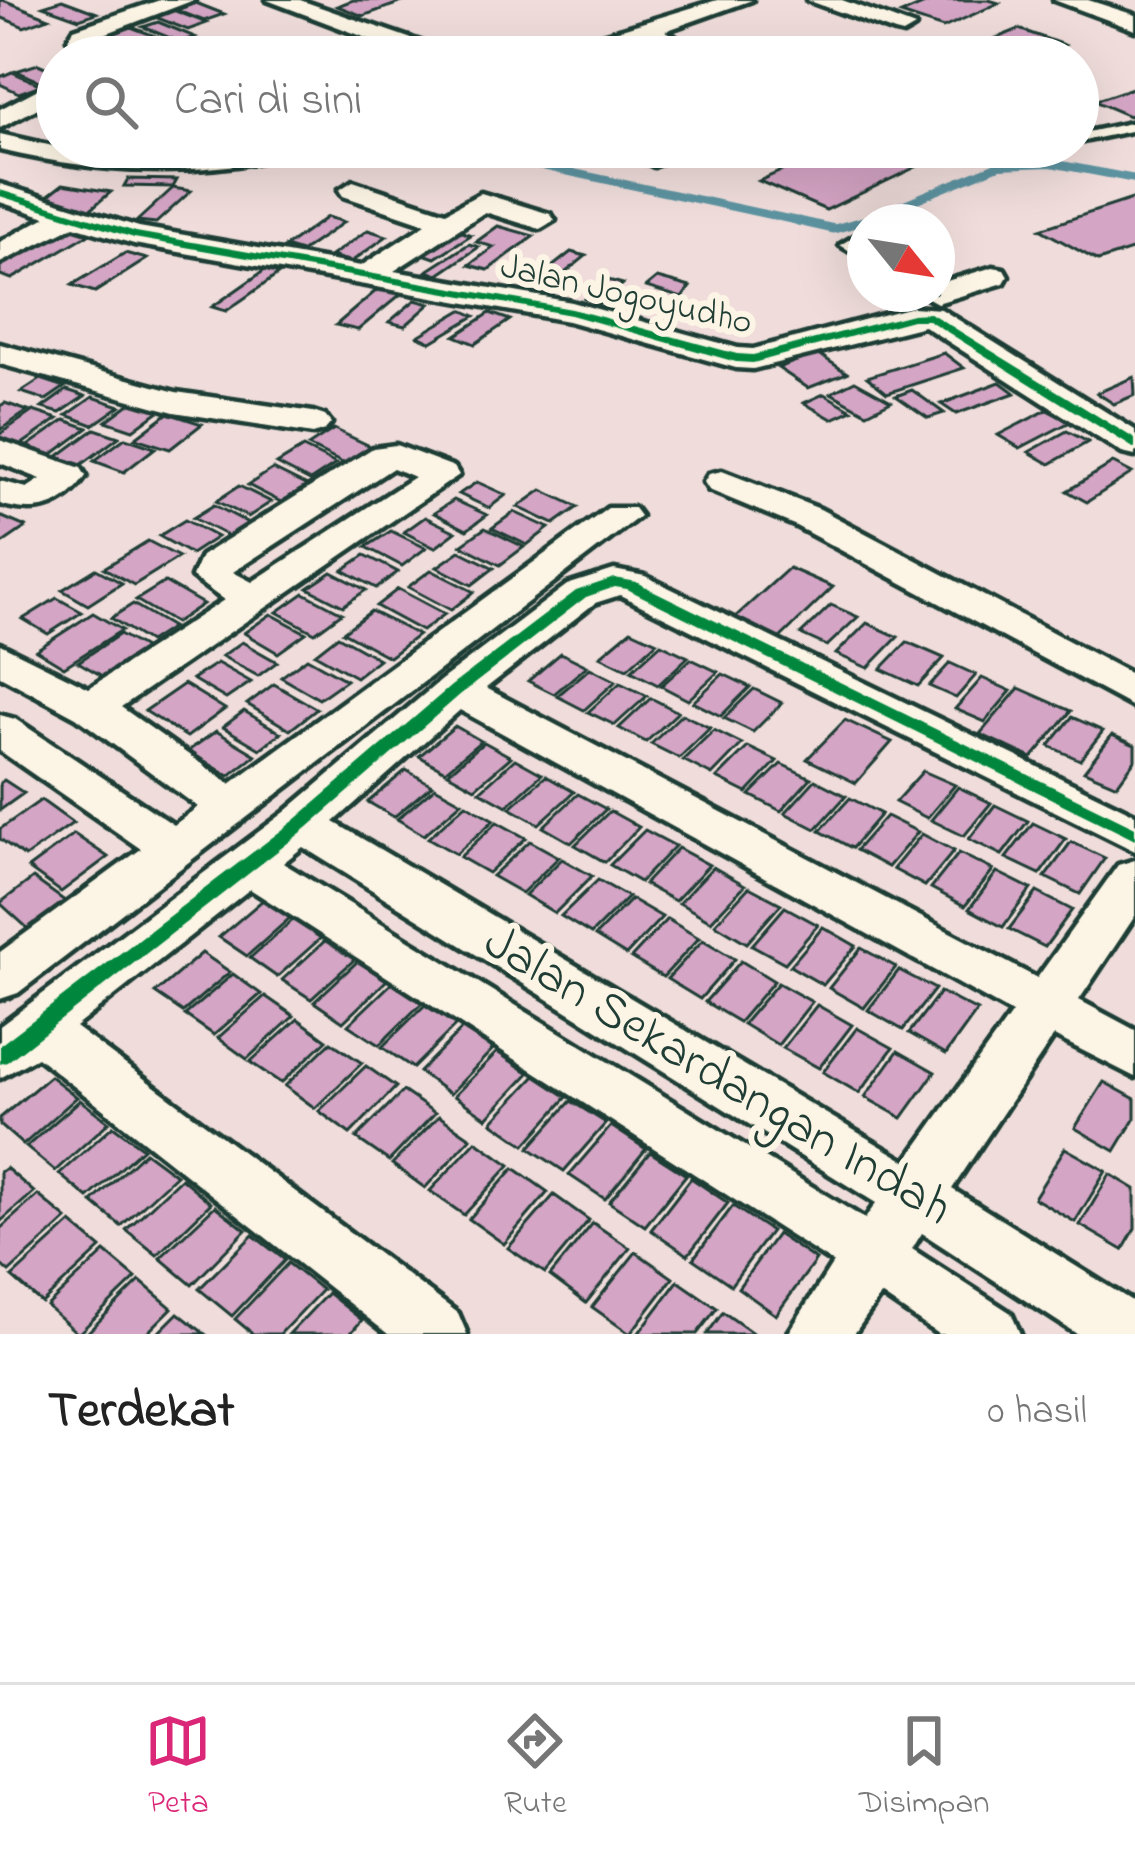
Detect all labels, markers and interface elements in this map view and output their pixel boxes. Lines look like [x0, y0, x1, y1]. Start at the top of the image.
search box [36, 36, 1099, 168]
icon: search [78, 69, 144, 135]
text: Cari di sini [174, 69, 362, 135]
north arrow [847, 204, 955, 312]
street label: Jalan Jogoyudho [495, 241, 757, 351]
street label: Jalan Sekardangan Indah [468, 907, 966, 1247]
text: Terdekat [48, 1375, 234, 1450]
text: 0 hasil [987, 1384, 1087, 1441]
tab: Peta [145, 1708, 211, 1828]
tab: Rute [502, 1708, 568, 1828]
tab: Disimpan [859, 1708, 990, 1828]

